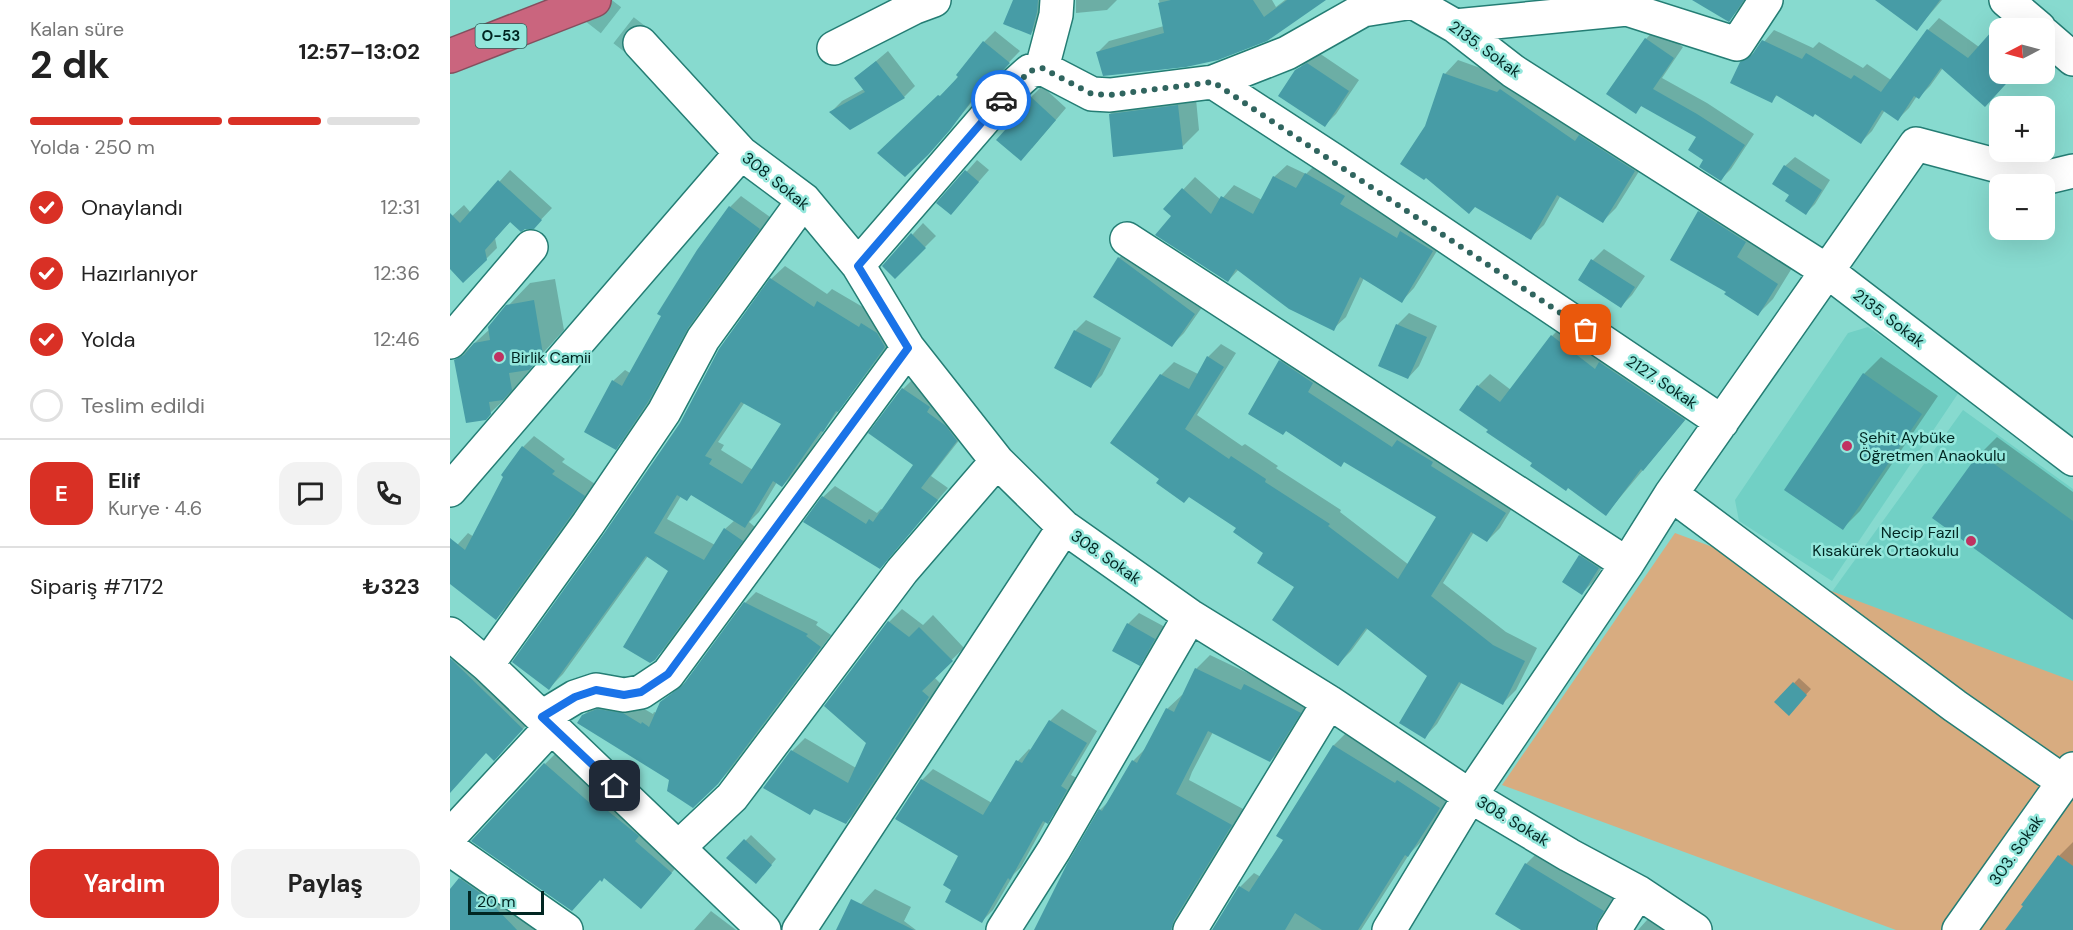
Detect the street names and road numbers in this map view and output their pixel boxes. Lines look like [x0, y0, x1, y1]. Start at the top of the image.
street label: 2135. Sokak [1445, 16, 1525, 82]
road number: O-53 [476, 24, 526, 48]
street label: 308. Sokak [738, 147, 814, 215]
street label: 2135. Sokak [1849, 284, 1929, 352]
street label: 2127. Sokak [1622, 350, 1702, 414]
street label: 308. Sokak [1067, 525, 1145, 589]
street label: 308. Sokak [1473, 791, 1553, 851]
street label: 303. Sokak [1984, 811, 2048, 889]

